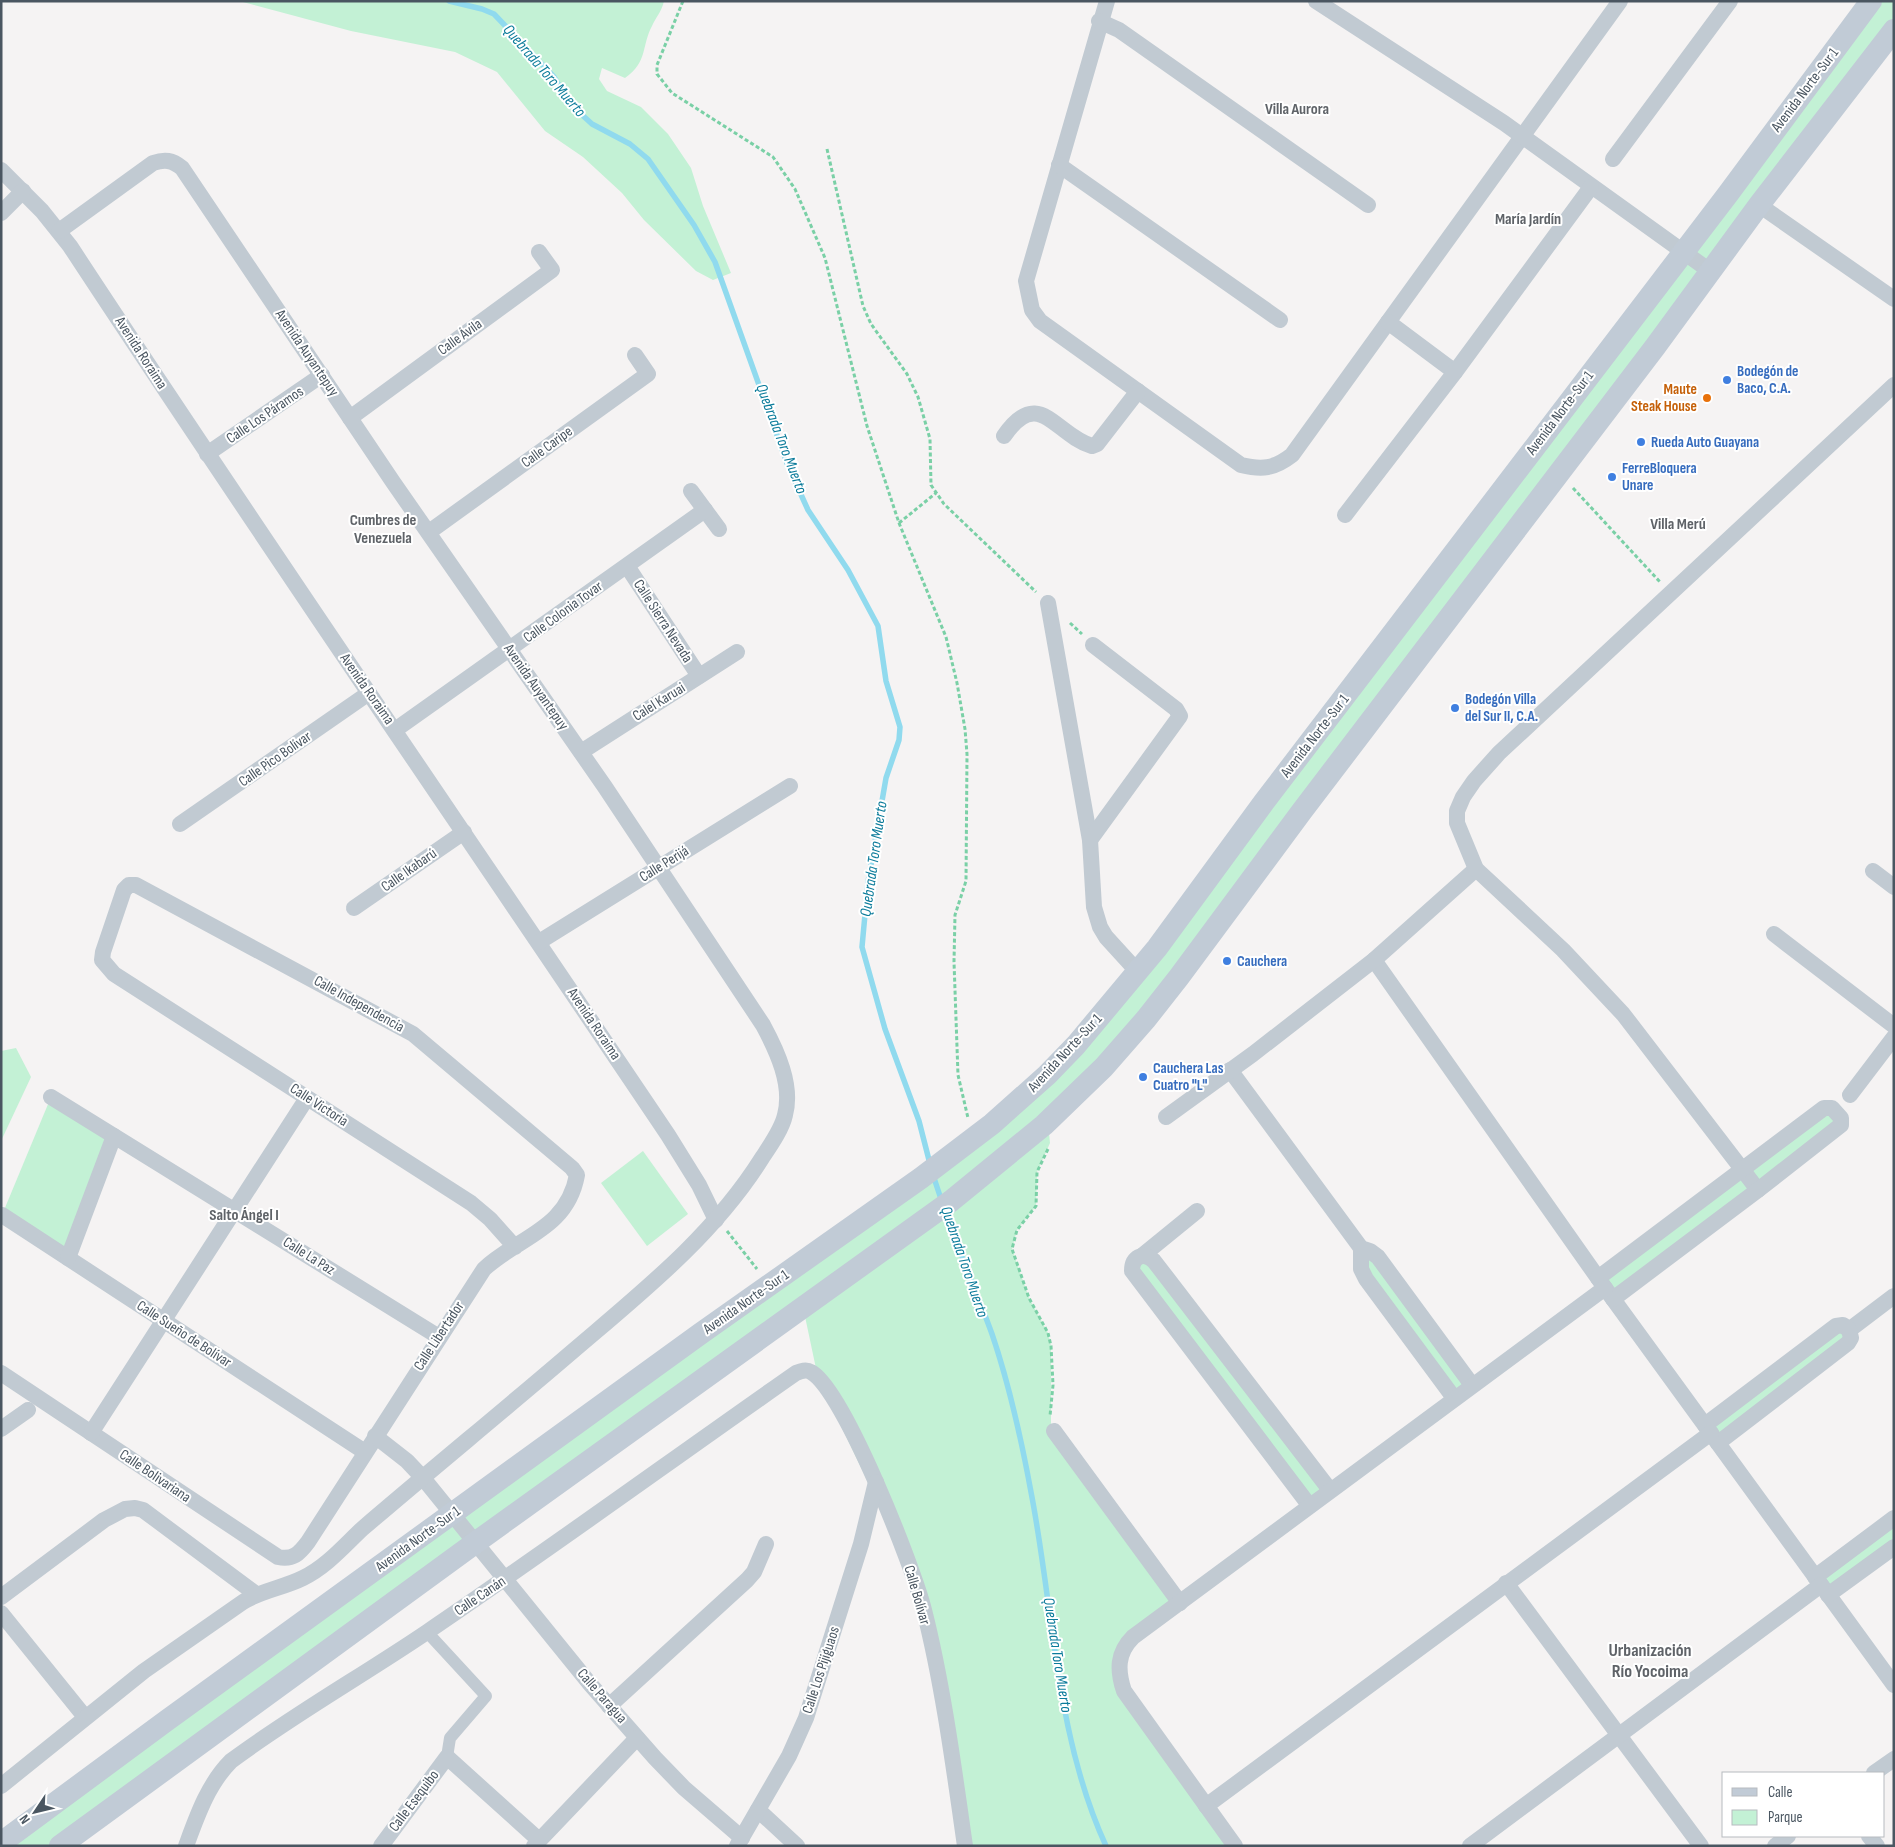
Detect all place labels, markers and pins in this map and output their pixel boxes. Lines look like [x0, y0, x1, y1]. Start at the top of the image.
place label: Bodegón de Baco, C.A. [1737, 362, 1798, 398]
marker: Bodegón de Baco, C.A. [1721, 374, 1733, 386]
place label: Maute Steak House [1631, 380, 1697, 416]
marker: Maute Steak House [1701, 392, 1713, 404]
place label: Rueda Auto Guayana [1651, 433, 1759, 452]
marker: Rueda Auto Guayana [1635, 436, 1647, 448]
place label: FerreBloquera Unare [1622, 459, 1697, 495]
marker: FerreBloquera Unare [1606, 471, 1618, 483]
place label: Bodegón Villa del Sur II, C.A. [1465, 690, 1538, 726]
marker: Bodegón Villa del Sur II, C.A. [1449, 702, 1461, 714]
place label: Cauchera [1237, 952, 1287, 971]
marker: Cauchera [1221, 955, 1233, 967]
place label: Cauchera Las Cuatro "L" [1153, 1059, 1224, 1095]
marker: Cauchera Las Cuatro "L" [1137, 1071, 1149, 1083]

